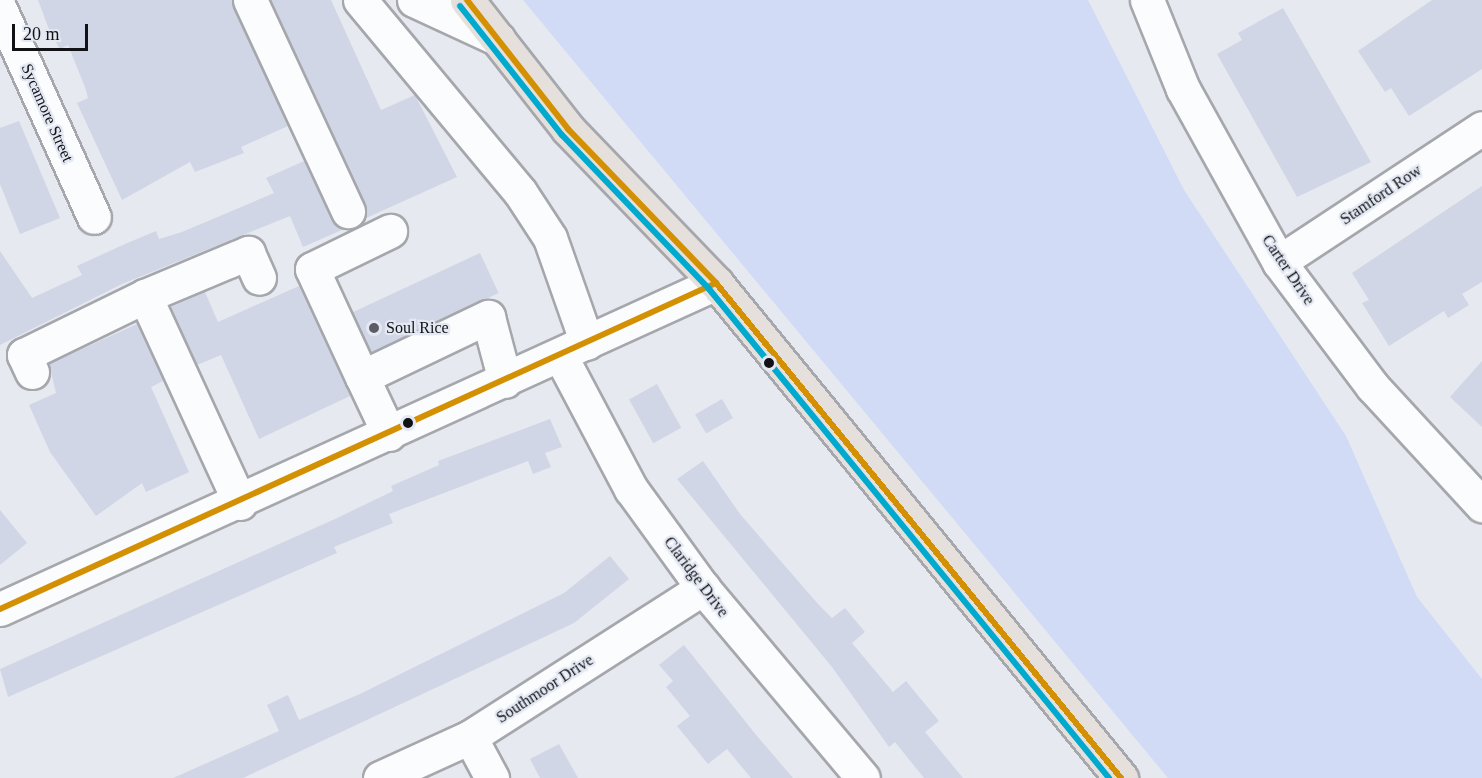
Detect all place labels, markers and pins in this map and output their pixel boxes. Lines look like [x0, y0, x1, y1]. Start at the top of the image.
place label: Soul Rice [386, 318, 449, 338]
marker: Soul Rice [367, 321, 381, 335]
unlabelled marker [763, 357, 775, 369]
unlabelled marker [402, 417, 414, 429]

